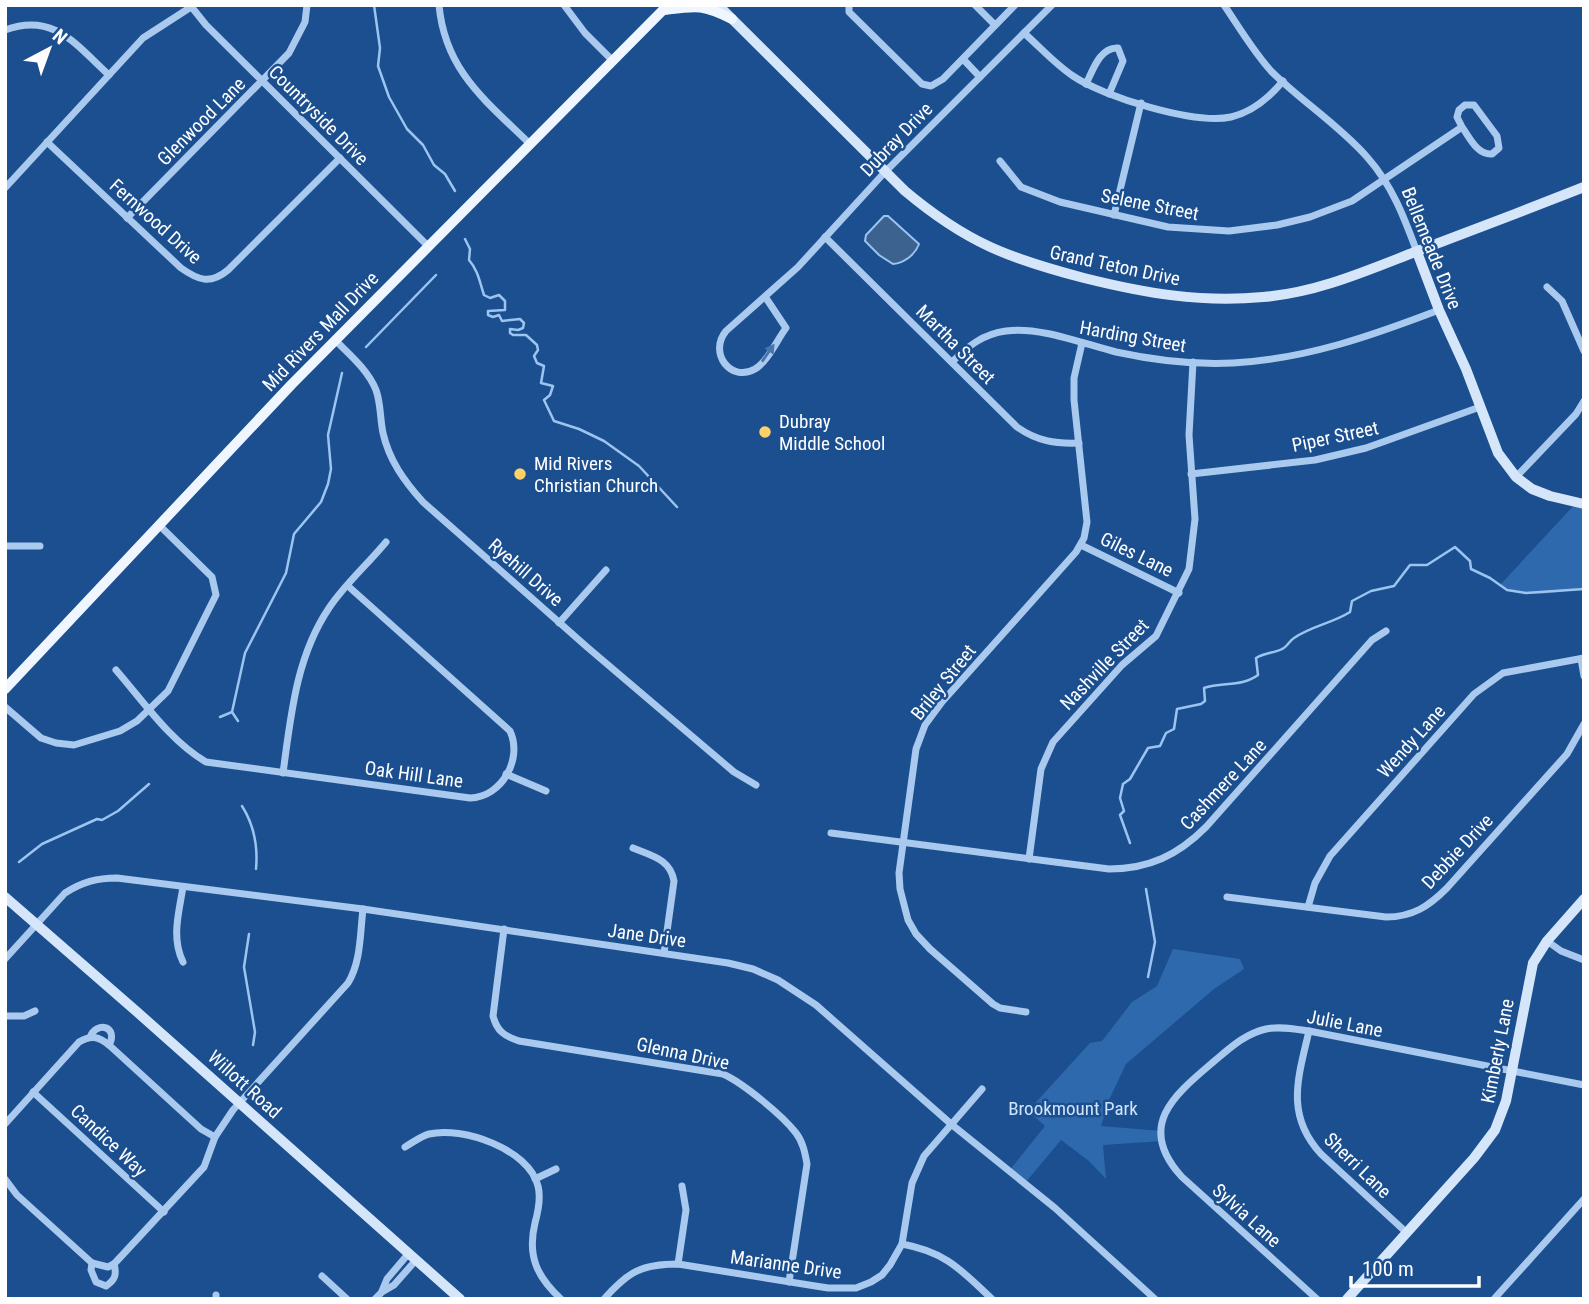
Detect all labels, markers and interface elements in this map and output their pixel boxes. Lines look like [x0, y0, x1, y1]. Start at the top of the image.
north arrow [14, 14, 84, 84]
text: N [48, 24, 72, 49]
street label: Countryside Drive [264, 61, 373, 170]
street label: Glenwood Lane [153, 72, 250, 170]
street label: Dubray Drive [855, 97, 937, 181]
street label: Fernwood Drive [105, 174, 207, 269]
street label: Selene Street [1099, 184, 1201, 225]
street label: Bellemeade Drive [1397, 184, 1467, 313]
street label: Grand Teton Drive [1048, 240, 1182, 291]
street label: Mid Rivers Mall Drive [258, 267, 383, 396]
street label: Martha Street [911, 300, 1000, 389]
street label: Harding Street [1078, 316, 1188, 357]
one-way arrow [761, 344, 775, 362]
place label: Dubray Middle School [779, 410, 885, 455]
street label: Piper Street [1290, 416, 1380, 457]
marker: Dubray Middle School [757, 424, 773, 440]
place label: Mid Rivers Christian Church [534, 452, 658, 497]
marker: Mid Rivers Christian Church [512, 466, 528, 482]
street label: Giles Lane [1097, 527, 1177, 582]
street label: Ryehill Drive [484, 534, 568, 611]
street label: Nashville Street [1055, 614, 1154, 715]
street label: Briley Street [906, 640, 981, 725]
street label: Wendy Lane [1373, 700, 1450, 783]
street label: Cashmere Lane [1175, 734, 1271, 835]
street label: Oak Hill Lane [363, 756, 465, 793]
street label: Debbie Drive [1417, 809, 1498, 894]
street label: Jane Drive [606, 919, 688, 952]
street label: Kimberly Lane [1476, 997, 1519, 1105]
street label: Julie Lane [1305, 1005, 1385, 1042]
street label: Glenna Drive [634, 1032, 731, 1075]
street label: Willott Road [203, 1045, 286, 1123]
park label: Brookmount Park [1008, 1097, 1138, 1120]
street label: Candice Way [66, 1099, 152, 1182]
street label: Sherri Lane [1319, 1128, 1396, 1203]
street label: Sylvia Lane [1208, 1179, 1286, 1252]
scale bar [1351, 1244, 1479, 1288]
street label: Marianne Drive [729, 1245, 843, 1284]
text: 100 m [1362, 1257, 1414, 1281]

